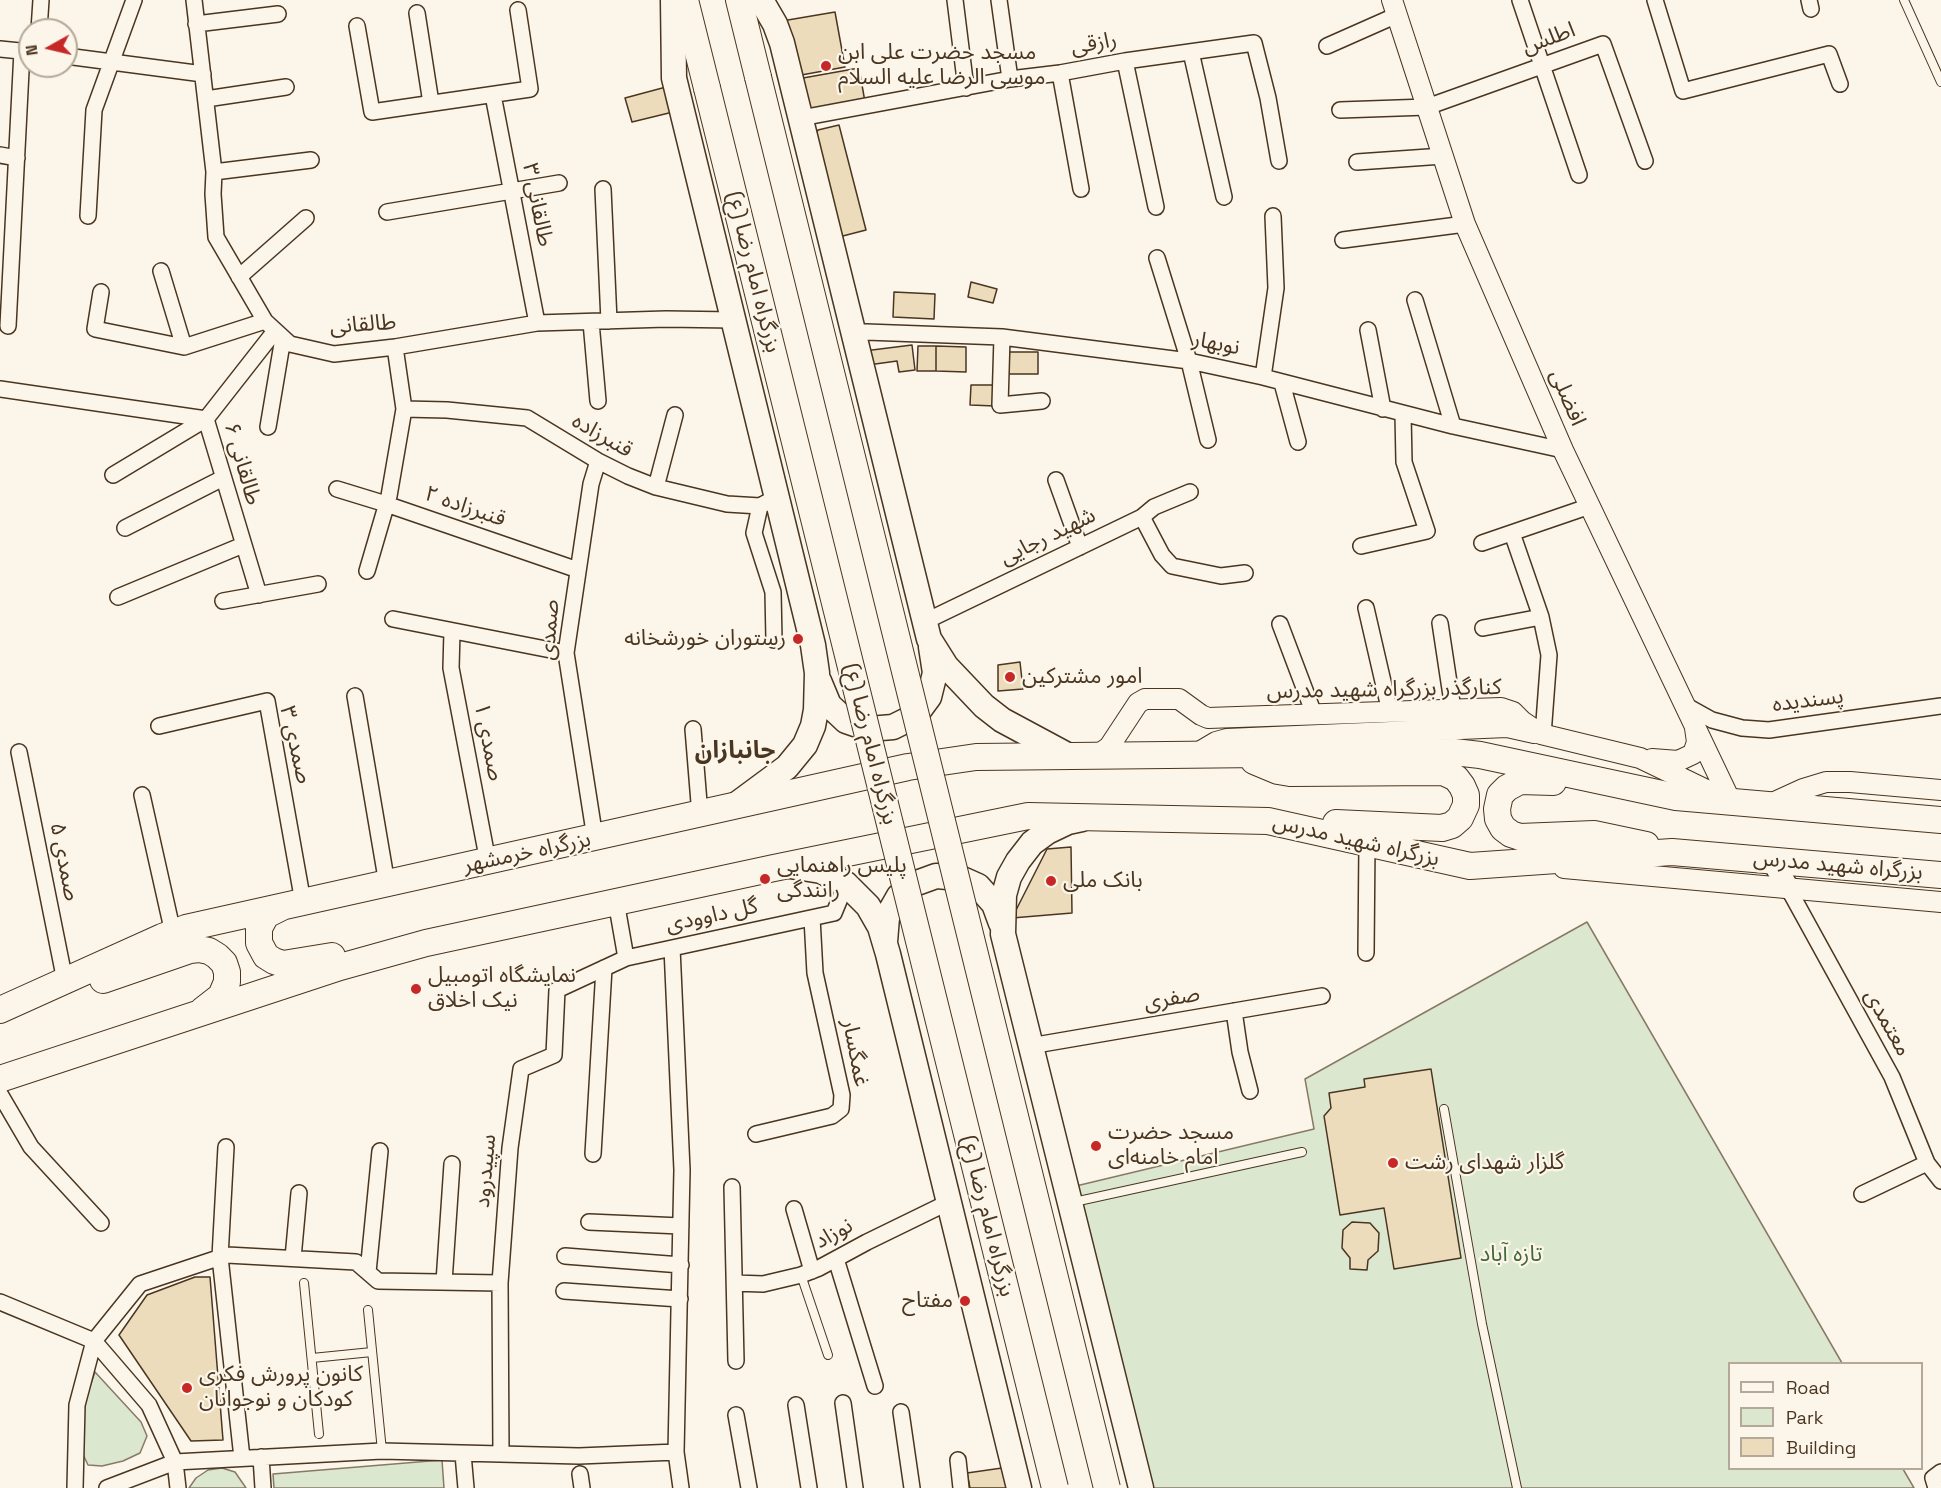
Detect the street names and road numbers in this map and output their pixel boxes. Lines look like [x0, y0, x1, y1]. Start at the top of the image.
street label: اطلس [1519, 17, 1579, 61]
street label: رازقی [1069, 27, 1119, 61]
street label: طالقانی ۳ [516, 161, 558, 249]
street label: بزرگراه امام رضا (ع) [720, 189, 786, 355]
street label: طالقانی [329, 310, 397, 340]
street label: نوبهار [1190, 326, 1242, 362]
street label: افضلی [1543, 366, 1591, 430]
street label: قنبرزاده [567, 408, 637, 464]
street label: طالقانی ۶ [218, 420, 266, 508]
street label: قنبرزاده ۲ [421, 481, 509, 533]
street label: شهید رجایی [996, 502, 1100, 572]
street label: صمدی [535, 599, 565, 661]
street label: بزرگراه امام رضا (ع) [837, 661, 903, 827]
street label: کنارگذر بزرگراه شهید مدرس [1266, 675, 1502, 705]
street label: پسندیده [1771, 684, 1845, 718]
street label: صمدی ۱ [467, 701, 509, 783]
street label: صمدی ۳ [273, 703, 317, 787]
street label: بزرگراه شهید مدرس [1270, 809, 1442, 873]
street label: صمدی ۵ [43, 821, 85, 903]
street label: بزرگراه خرمشهر [461, 827, 593, 879]
street label: بزرگراه شهید مدرس [1752, 845, 1924, 887]
street label: گل داوودی [664, 893, 760, 939]
street label: صفری [1142, 981, 1202, 1017]
street label: معتمدی [1858, 985, 1916, 1061]
street label: غمگسار [836, 1017, 874, 1089]
street label: سپیدرود [470, 1133, 502, 1209]
street label: بزرگراه امام رضا (ع) [954, 1133, 1020, 1299]
street label: نوزاد [810, 1213, 858, 1255]

